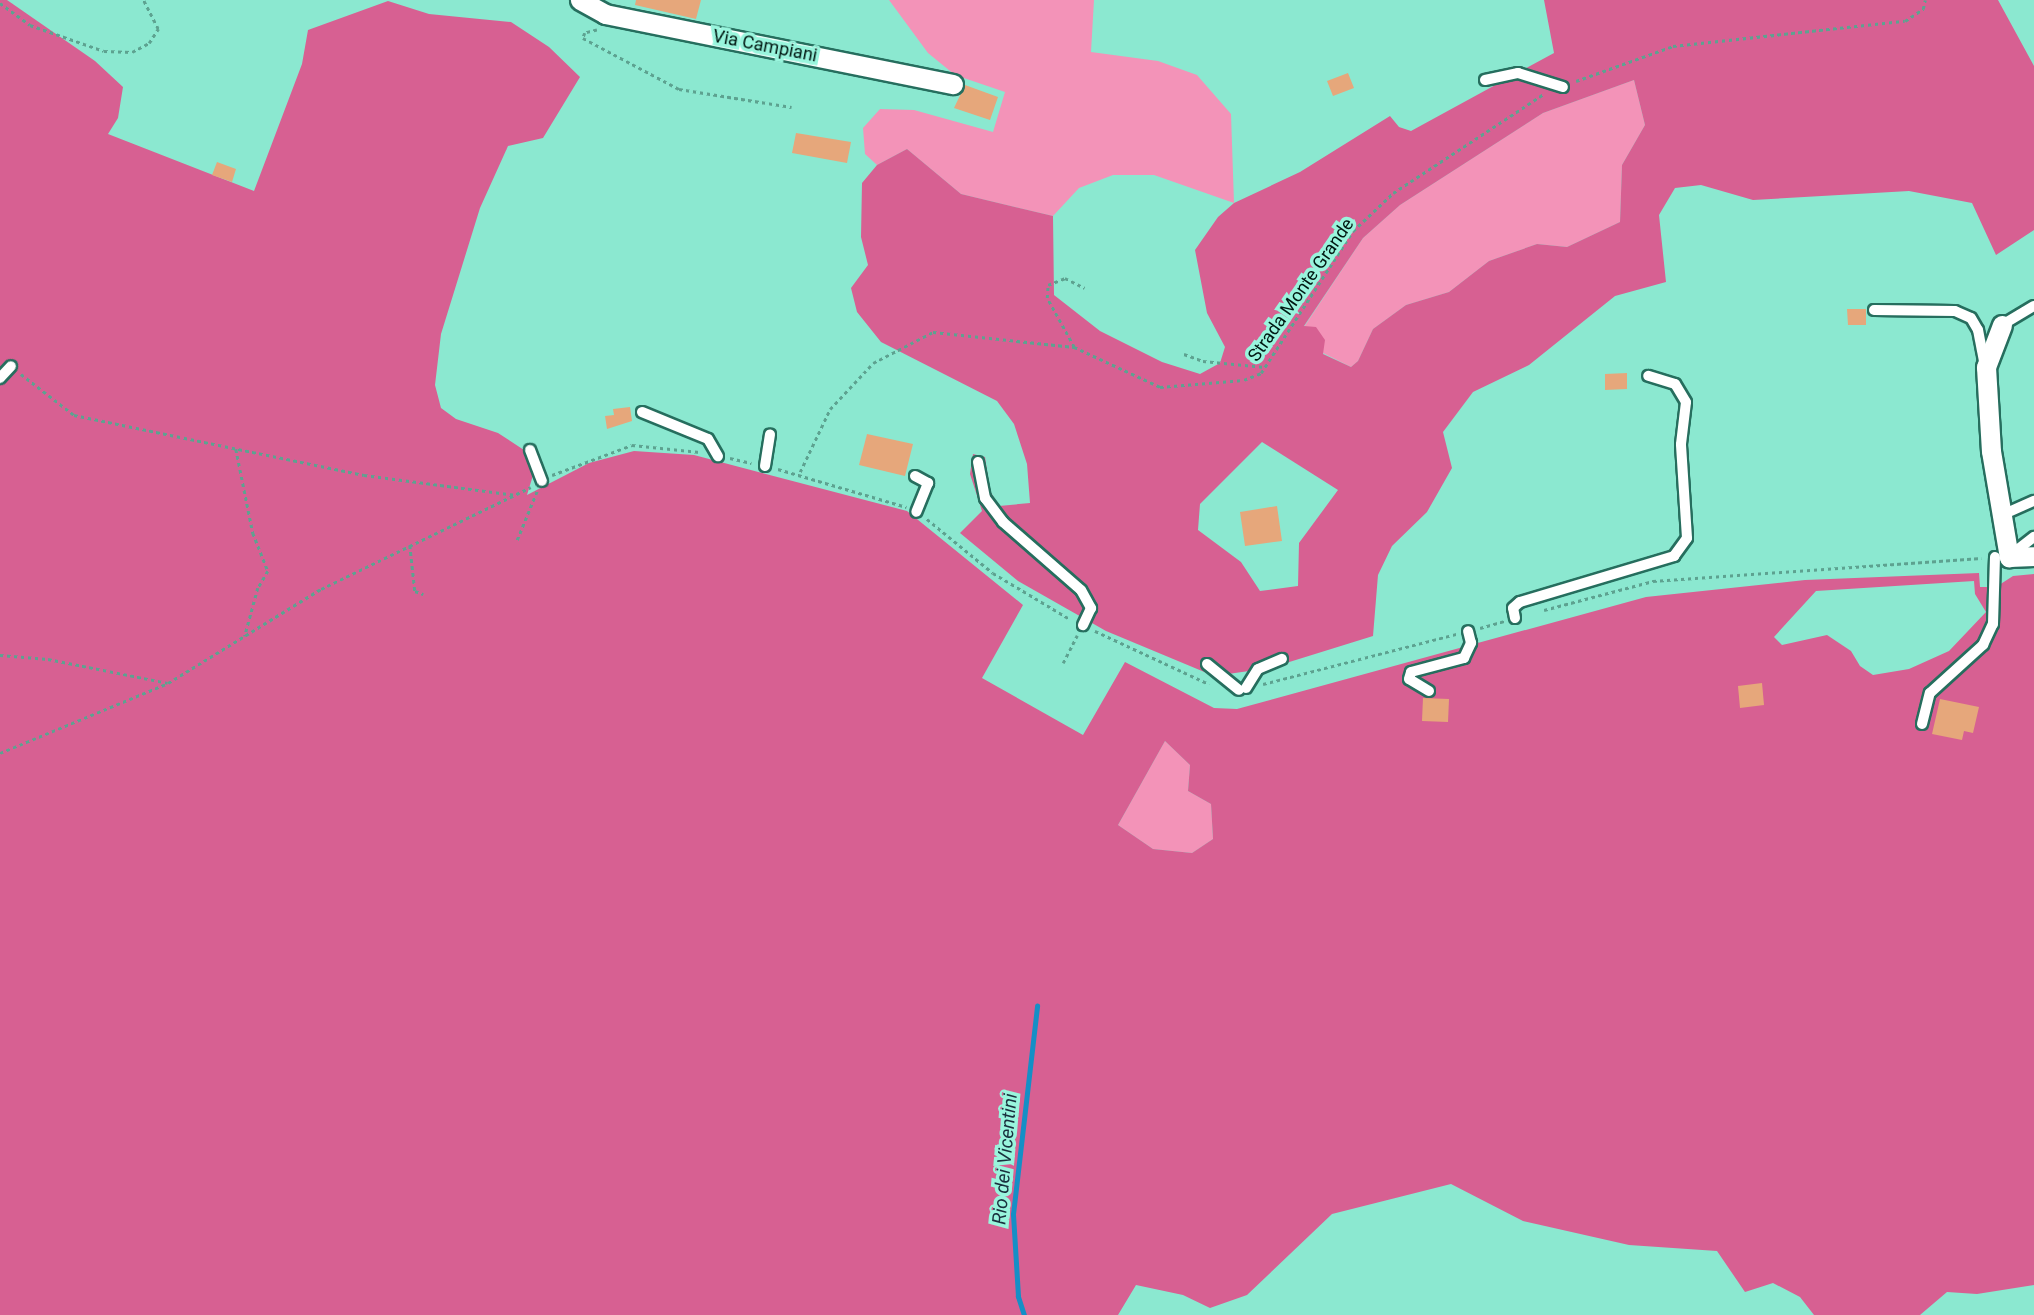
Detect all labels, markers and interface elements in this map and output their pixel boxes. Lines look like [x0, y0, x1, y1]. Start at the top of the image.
street label: Via Campiani [711, 25, 819, 67]
street label: Strada Monte Grande [1243, 214, 1359, 366]
water label: Rio dei Vicentini [988, 1093, 1022, 1225]

